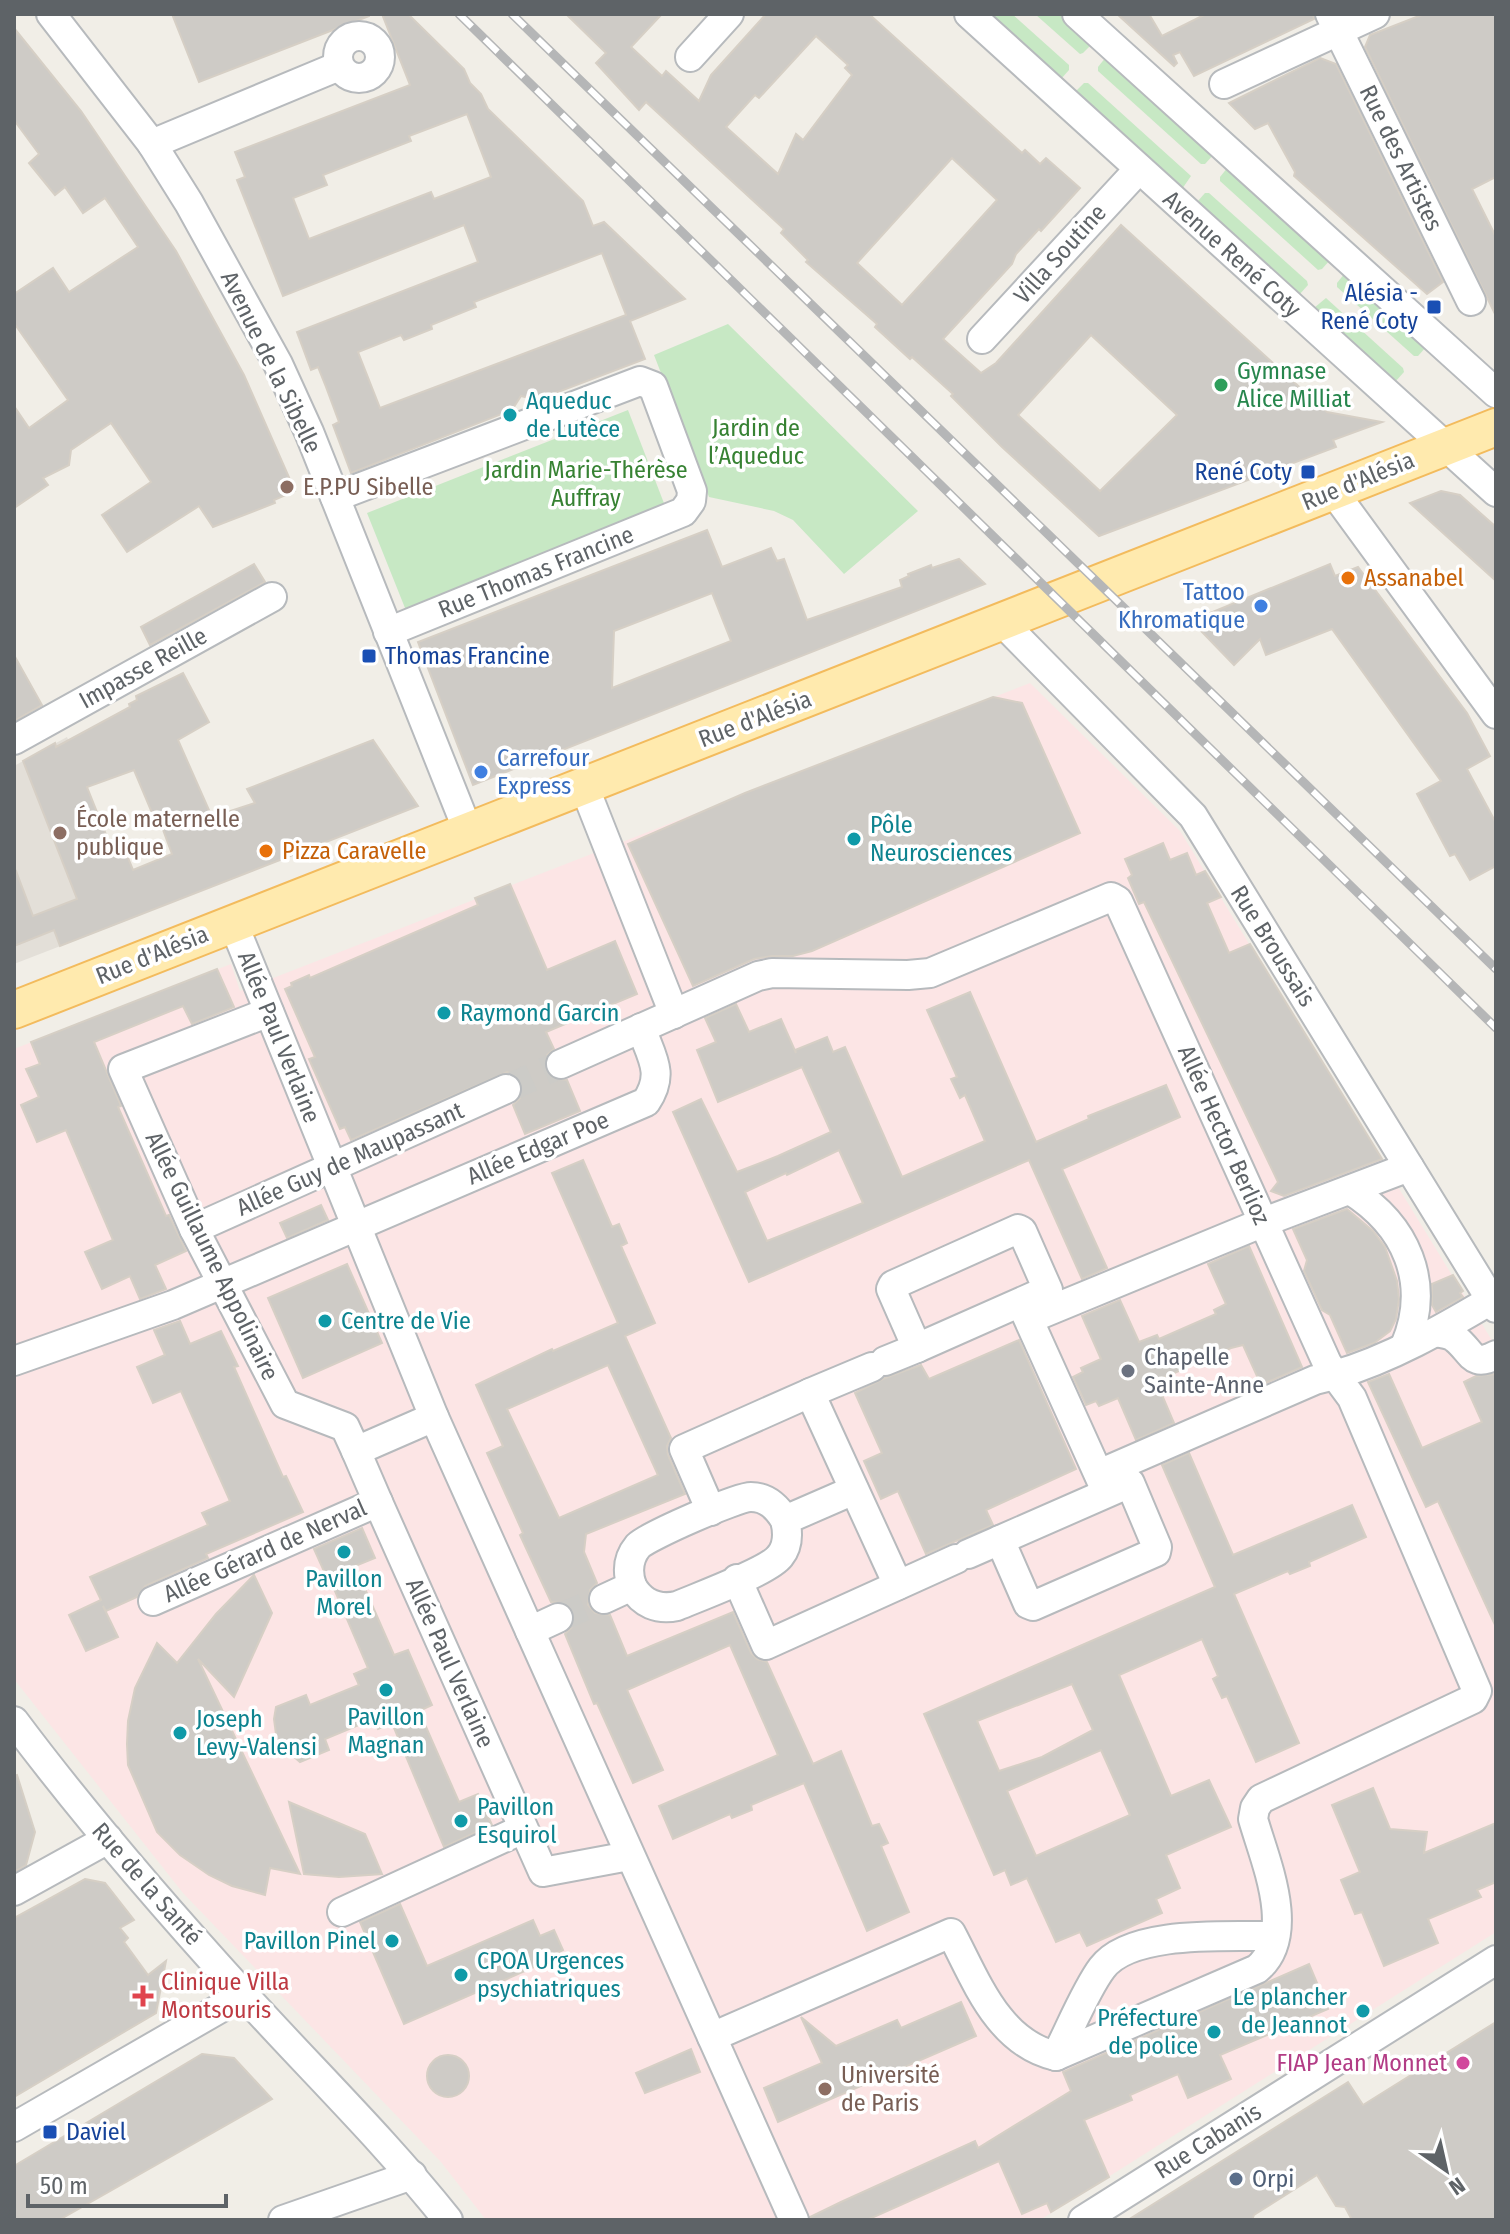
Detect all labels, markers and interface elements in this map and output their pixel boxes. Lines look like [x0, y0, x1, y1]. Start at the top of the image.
street label: Rue des Artistes [1354, 81, 1448, 235]
street label: Avenue René Coty [1157, 185, 1307, 323]
street label: Villa Soutine [1008, 199, 1112, 309]
street label: Avenue de la Sibelle [215, 267, 327, 457]
place label: Alésia - René Coty [1320, 279, 1418, 335]
marker: Alésia - René Coty [1425, 298, 1443, 316]
place label: Gymnase Alice Milliat [1237, 357, 1351, 413]
marker: Gymnase Alice Milliat [1212, 376, 1230, 394]
place label: Aqueduc de Lutèce [526, 387, 620, 443]
marker: Aqueduc de Lutèce [501, 406, 519, 424]
park label: Jardin de l’Aqueduc [708, 414, 804, 470]
street label: Rue d'Alésia [1298, 446, 1418, 516]
park label: Jardin Marie-Thérèse Auffray [484, 456, 688, 512]
place label: René Coty [1194, 458, 1292, 486]
marker: René Coty [1299, 463, 1317, 481]
place label: E.P.PU Sibelle [303, 473, 433, 501]
marker: E.P.PU Sibelle [278, 478, 296, 496]
street label: Rue Thomas Francine [434, 520, 638, 624]
place label: Assanabel [1364, 564, 1464, 592]
marker: Assanabel [1339, 569, 1357, 587]
place label: Tattoo Khromatique [1118, 578, 1245, 634]
marker: Tattoo Khromatique [1252, 597, 1270, 615]
street label: Impasse Reille [74, 621, 212, 715]
place label: Thomas Francine [385, 642, 550, 670]
marker: Thomas Francine [360, 647, 378, 665]
street label: Rue d'Alésia [694, 685, 816, 753]
place label: Carrefour Express [497, 744, 590, 800]
marker: Carrefour Express [472, 763, 490, 781]
place label: École maternelle publique [76, 804, 240, 861]
place label: Pôle Neurosciences [870, 811, 1012, 867]
marker: École maternelle publique [51, 824, 69, 842]
marker: Pôle Neurosciences [845, 830, 863, 848]
place label: Pizza Caravelle [282, 837, 426, 865]
marker: Pizza Caravelle [257, 842, 275, 860]
street label: Rue Broussais [1225, 880, 1321, 1012]
street label: Rue d'Alésia [92, 920, 212, 990]
street label: Allée Paul Verlaine [232, 947, 326, 1127]
place label: Raymond Garcin [460, 999, 619, 1027]
marker: Raymond Garcin [435, 1004, 453, 1022]
street label: Allée Hector Berlioz [1172, 1041, 1276, 1229]
street label: Allée Guy de Maupassant [232, 1096, 468, 1222]
street label: Allée Edgar Poe [463, 1106, 613, 1190]
street label: Allée Guillaume Appolinaire [140, 1127, 284, 1385]
place label: Centre de Vie [341, 1307, 471, 1335]
marker: Centre de Vie [316, 1312, 334, 1330]
place label: Chapelle Sainte-Anne [1144, 1343, 1264, 1399]
marker: Chapelle Sainte-Anne [1119, 1362, 1137, 1380]
street label: Allée Gérard de Nerval [159, 1494, 371, 1608]
marker: Pavillon Morel [335, 1543, 353, 1561]
place label: Pavillon Morel [305, 1565, 383, 1621]
street label: Allée Paul Verlaine [400, 1574, 500, 1752]
marker: Pavillon Magnan [377, 1681, 395, 1699]
place label: Pavillon Magnan [347, 1703, 425, 1759]
place label: Joseph Levy-Valensi [196, 1705, 317, 1761]
marker: Joseph Levy-Valensi [171, 1724, 189, 1742]
place label: Pavillon Esquirol [477, 1793, 557, 1849]
marker: Pavillon Esquirol [452, 1812, 470, 1830]
street label: Rue de la Santé [86, 1817, 208, 1951]
place label: Pavillon Pinel [244, 1927, 376, 1955]
marker: Pavillon Pinel [383, 1932, 401, 1950]
place label: CPOA Urgences psychiatriques [477, 1947, 624, 2003]
marker: CPOA Urgences psychiatriques [452, 1966, 470, 1984]
place label: Clinique Villa Montsouris [161, 1968, 290, 2024]
place label: Le plancher de Jeannot [1233, 1983, 1348, 2039]
marker: Clinique Villa Montsouris [132, 1985, 154, 2007]
marker: Le plancher de Jeannot [1354, 2002, 1372, 2020]
place label: Préfecture de police [1097, 2004, 1198, 2060]
marker: Préfecture de police [1205, 2023, 1223, 2041]
place label: FIAP Jean Monnet [1276, 2049, 1447, 2077]
marker: FIAP Jean Monnet [1454, 2054, 1472, 2072]
place label: Université de Paris [841, 2061, 940, 2117]
marker: Université de Paris [816, 2080, 834, 2098]
street label: Rue Cabanis [1150, 2097, 1266, 2185]
place label: Daviel [66, 2118, 126, 2146]
marker: Daviel [41, 2123, 59, 2141]
north arrow [1406, 2130, 1486, 2210]
scale bar [28, 2158, 226, 2208]
place label: Orpi [1252, 2165, 1294, 2193]
marker: Orpi [1227, 2170, 1245, 2188]
text: N [1444, 2171, 1470, 2201]
text: 50 m [40, 2172, 88, 2200]

